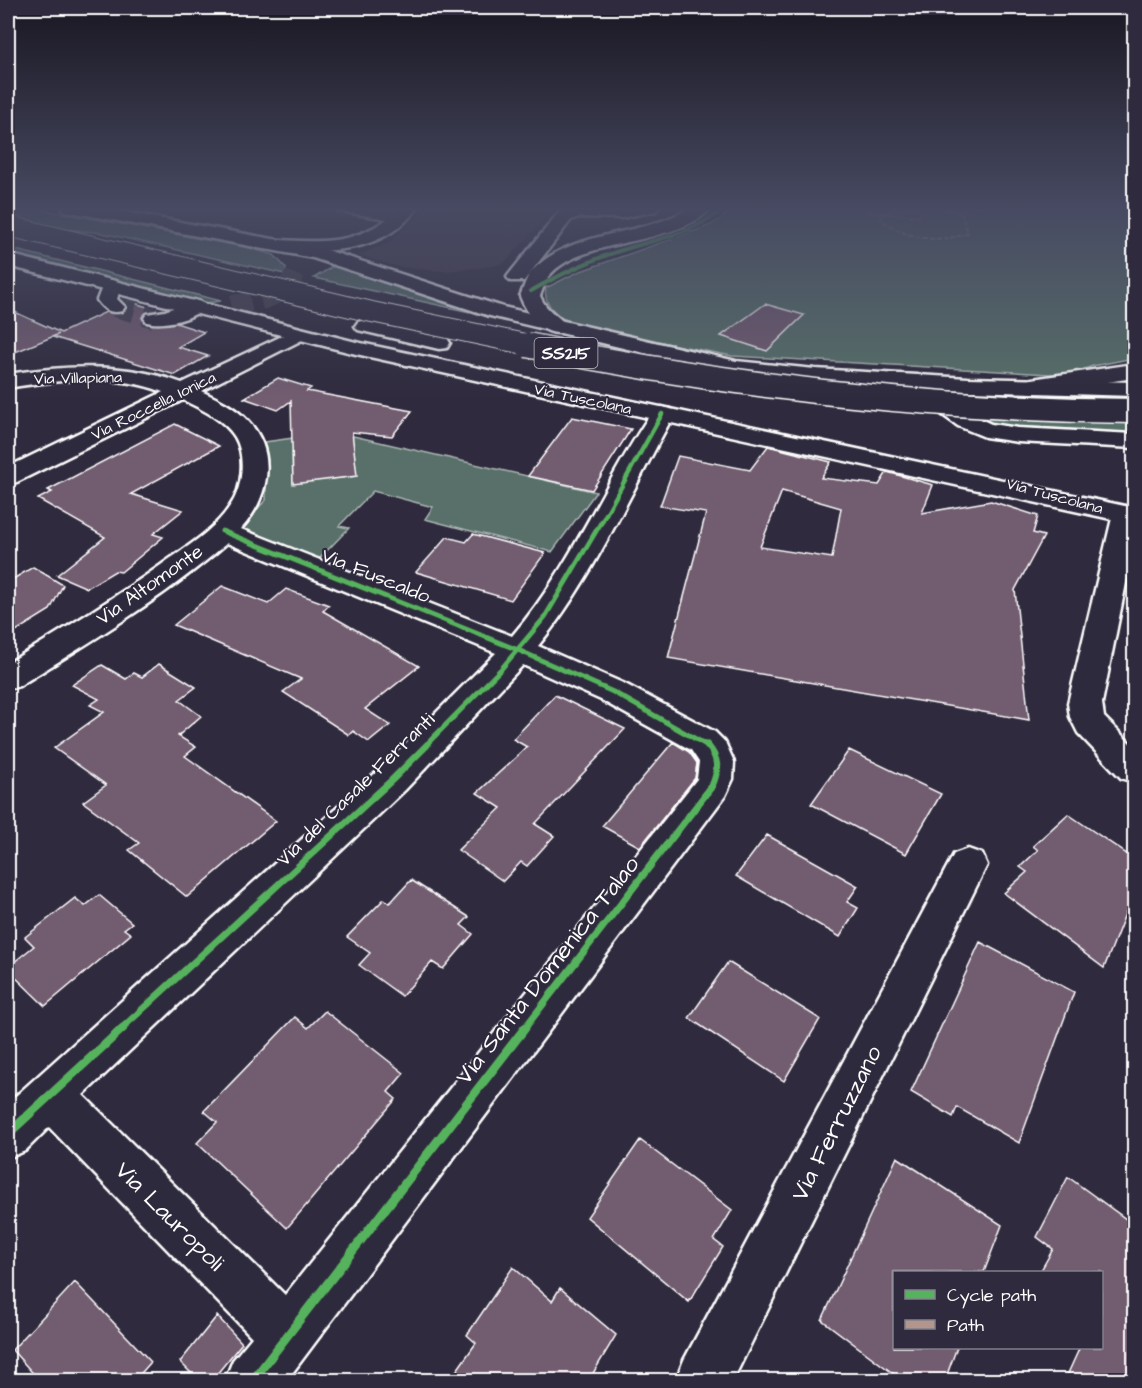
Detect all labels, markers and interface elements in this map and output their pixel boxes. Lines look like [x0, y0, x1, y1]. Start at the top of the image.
road number: SS215 [534, 338, 598, 368]
street label: Via Villapiana [34, 366, 122, 390]
street label: Via Roccella Ionica [87, 366, 219, 446]
street label: Via Tuscolana [532, 378, 634, 420]
street label: Via Tuscolana [1004, 473, 1105, 519]
street label: Via Altomonte [90, 537, 209, 632]
street label: Via Fuscaldo [317, 541, 434, 611]
street label: Via del Casale Ferranti [270, 707, 441, 873]
street label: Via Santa Domenica Talao [448, 849, 648, 1092]
street label: Via Ferruzzano [783, 1039, 891, 1207]
street label: Via Lauropoli [107, 1154, 232, 1279]
legend [893, 1271, 1103, 1349]
text: Cycle path [947, 1283, 1036, 1309]
text: Path [947, 1313, 984, 1338]

